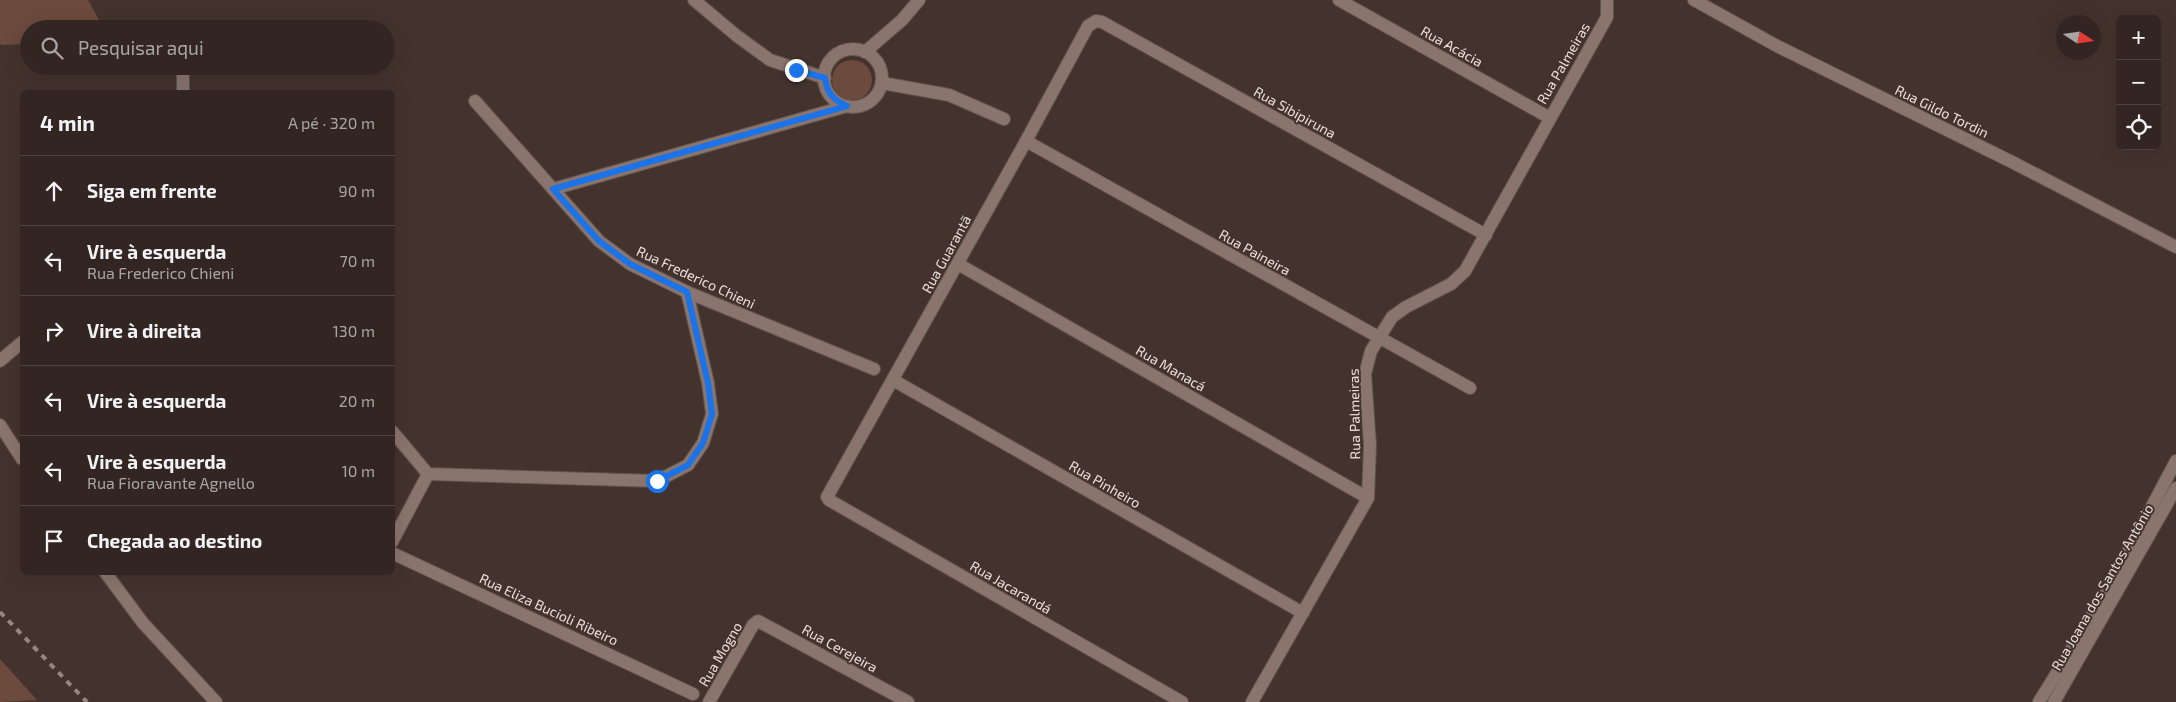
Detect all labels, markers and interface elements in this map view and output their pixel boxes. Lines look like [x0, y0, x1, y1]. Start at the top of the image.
north arrow [2056, 15, 2101, 60]
map controls [2116, 15, 2161, 150]
button: + [2116, 15, 2161, 60]
street label: Rua Palmeiras [1533, 19, 1593, 107]
search box [20, 20, 395, 75]
street label: Rua Acácia [1418, 22, 1486, 70]
icon: search [38, 34, 66, 62]
text: Pesquisar aqui [78, 36, 204, 59]
route end [785, 59, 808, 82]
button: − [2116, 60, 2161, 105]
street label: Rua Gildo Tordin [1892, 81, 1992, 141]
street label: Rua Sibipiruna [1251, 82, 1339, 142]
button: locate [2116, 105, 2161, 150]
text: 4 min [40, 110, 95, 135]
text: A pé · 320 m [288, 113, 375, 132]
icon: ahead [40, 177, 68, 205]
text: Siga em frente [87, 179, 217, 202]
text: 90 m [339, 181, 375, 200]
street label: Rua Guarantã [918, 212, 974, 296]
street label: Rua Paineira [1216, 225, 1294, 279]
text: Vire à esquerda [87, 240, 226, 263]
street label: Rua Frederico Chieni [634, 242, 758, 312]
icon: left [40, 247, 68, 275]
text: 70 m [340, 251, 375, 270]
text: Rua Frederico Chieni [87, 263, 234, 282]
icon: right [40, 317, 68, 345]
text: Vire à direita [87, 319, 201, 342]
text: 130 m [333, 321, 375, 340]
street label: Rua Manacá [1133, 341, 1209, 395]
street label: Rua Palmeiras [1345, 368, 1363, 460]
icon: left [40, 387, 68, 415]
text: Vire à esquerda [87, 389, 226, 412]
text: 20 m [339, 391, 375, 410]
text: Vire à esquerda [87, 450, 226, 473]
icon: left [40, 457, 68, 485]
street label: Rua Pinheiro [1066, 457, 1144, 511]
text: 10 m [341, 461, 375, 480]
route start [646, 470, 669, 493]
text: Rua Fioravante Agnello [87, 473, 255, 492]
street label: Rua Joana dos Santos Antônio [2047, 501, 2157, 673]
icon: arrive [40, 527, 68, 555]
text: Chegada ao destino [87, 529, 262, 552]
street label: Rua Jacarandá [967, 557, 1055, 617]
street label: Rua Eliza Bucioli Ribeiro [477, 569, 621, 649]
street label: Rua Mogno [695, 619, 745, 689]
street label: Rua Cerejeira [799, 620, 881, 676]

